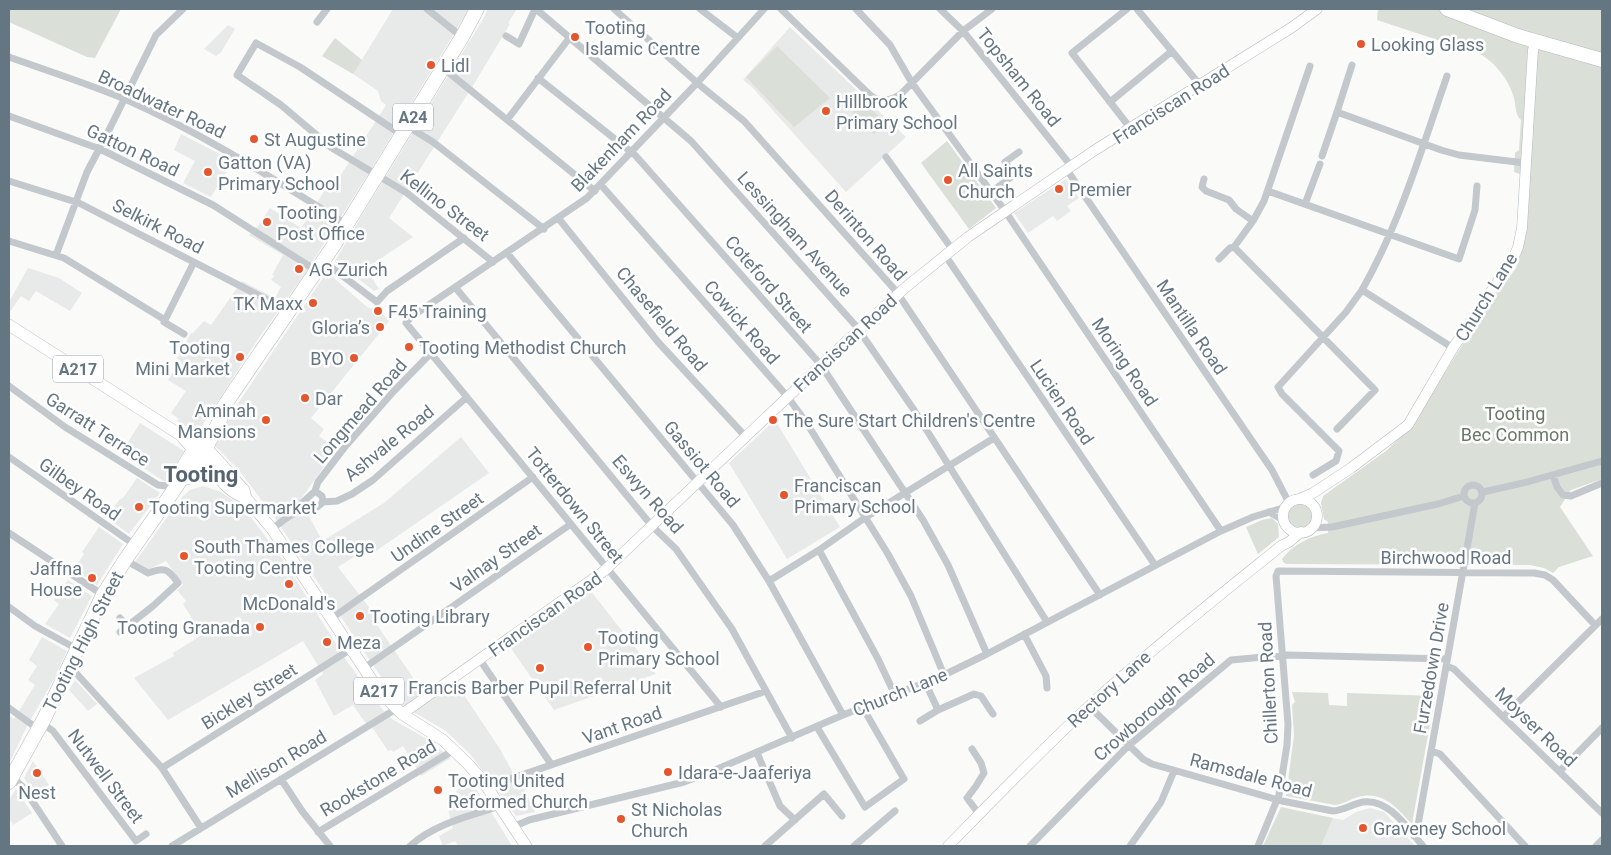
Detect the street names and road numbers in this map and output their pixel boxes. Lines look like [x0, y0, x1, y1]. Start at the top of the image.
street label: Topsham Road [973, 23, 1065, 131]
street label: Franciscan Road [1109, 60, 1233, 148]
street label: Broadwater Road [95, 65, 229, 143]
street label: Blakenham Road [567, 84, 675, 196]
road number: A24 [393, 104, 433, 130]
street label: Gatton Road [83, 119, 183, 181]
street label: Kellino Street [396, 165, 494, 245]
street label: Lessingham Avenue [733, 167, 857, 301]
street label: Derinton Road [821, 185, 911, 285]
street label: Selkirk Road [109, 194, 207, 258]
street label: Coteford Street [721, 231, 817, 337]
street label: Church Lane [1451, 249, 1521, 345]
street label: Chasefield Road [612, 262, 712, 376]
street label: Cowick Road [700, 276, 784, 368]
street label: Mantilla Road [1153, 276, 1231, 378]
street label: Franciscan Road [789, 290, 901, 396]
street label: Moring Road [1088, 314, 1162, 410]
street label: Longmead Road [309, 355, 411, 467]
street label: Lucien Road [1026, 355, 1098, 449]
road number: A217 [53, 356, 103, 382]
street label: Garratt Terrace [42, 388, 154, 470]
street label: Ashvale Road [340, 401, 438, 485]
street label: Gassiot Road [660, 416, 744, 512]
street label: Totterdown Street [522, 443, 628, 567]
street label: Eswyn Road [608, 450, 688, 538]
street label: Gilbey Road [35, 453, 125, 525]
street label: Undine Street [387, 487, 487, 566]
street label: Valnay Street [447, 519, 545, 597]
street label: Birchwood Road [1381, 547, 1511, 568]
street label: Tooting High Street [39, 567, 127, 715]
street label: Franciscan Road [484, 567, 606, 661]
street label: Furzedown Drive [1409, 601, 1453, 735]
street label: Chillerton Road [1254, 621, 1282, 745]
street label: Rectory Lane [1063, 646, 1155, 732]
street label: Crowborough Road [1089, 649, 1219, 765]
street label: Bickley Street [197, 658, 301, 734]
street label: Church Lane [850, 663, 950, 721]
road number: A217 [354, 678, 404, 704]
street label: Moyser Road [1491, 683, 1581, 771]
street label: Vant Road [580, 702, 664, 748]
street label: Nutwell Street [64, 725, 148, 827]
street label: Mellison Road [222, 726, 330, 802]
street label: Rookstone Road [316, 735, 440, 821]
street label: Ramsdale Road [1188, 749, 1314, 801]

